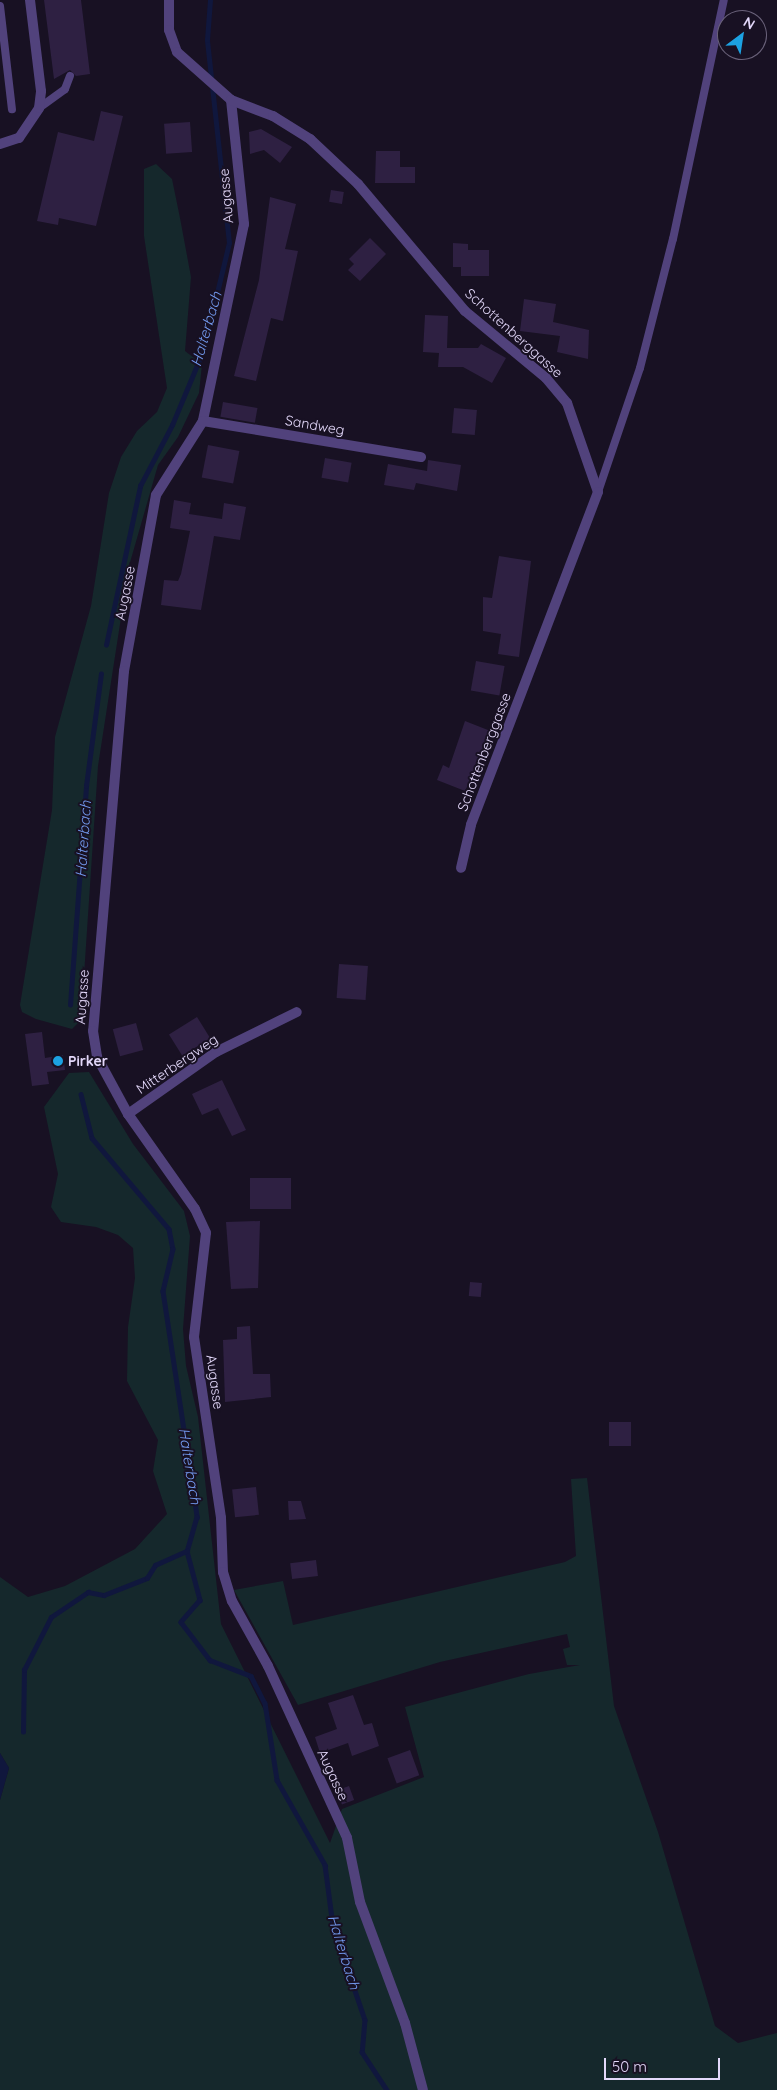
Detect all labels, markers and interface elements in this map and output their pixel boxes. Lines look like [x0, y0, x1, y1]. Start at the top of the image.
north arrow [717, 10, 767, 60]
text: N [740, 13, 758, 33]
street label: Augasse [215, 168, 237, 224]
street label: Schottenberggasse [462, 285, 566, 381]
water label: Halterbach [187, 289, 225, 369]
street label: Sandweg [284, 412, 346, 438]
street label: Augasse [112, 564, 138, 622]
street label: Schottenberggasse [454, 690, 514, 814]
water label: Halterbach [71, 800, 95, 878]
street label: Augasse [72, 969, 92, 1025]
street label: Mitterbergweg [133, 1031, 221, 1097]
place label: Pirker [68, 1053, 108, 1069]
marker: Pirker [52, 1055, 64, 1067]
street label: Augasse [203, 1354, 227, 1410]
water label: Halterbach [175, 1427, 205, 1505]
street label: Augasse [314, 1747, 352, 1803]
water label: Halterbach [324, 1913, 364, 1991]
scale bar [607, 2048, 723, 2080]
text: 50 m [612, 2057, 647, 2076]

